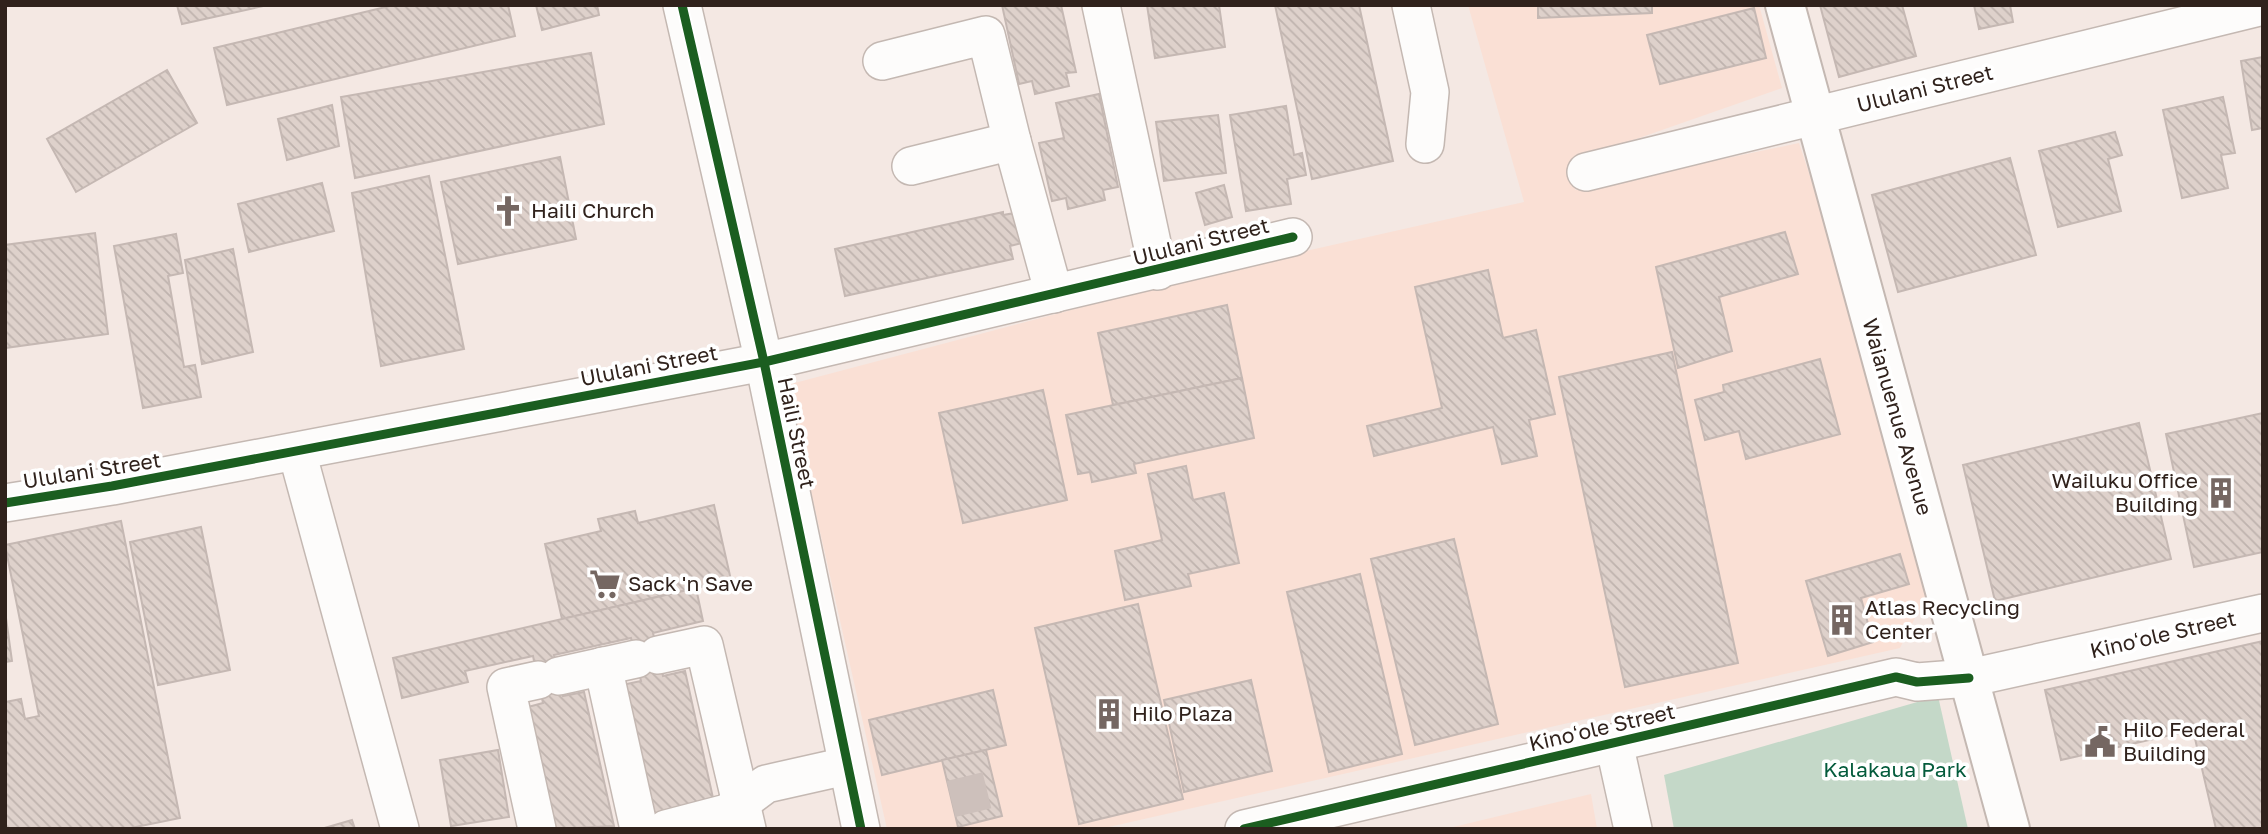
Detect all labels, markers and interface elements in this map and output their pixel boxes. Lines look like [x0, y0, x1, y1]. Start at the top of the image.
street label: Ululani Street [1854, 59, 1995, 117]
church icon: Haili Church [491, 194, 525, 228]
place label: Haili Church [531, 197, 654, 223]
street label: Ululani Street [1130, 212, 1271, 270]
street label: Waianuenue Avenue [1857, 315, 1939, 518]
street label: Ululani Street [578, 339, 720, 391]
street label: Haili Street [772, 375, 821, 491]
street label: Ululani Street [21, 446, 163, 494]
place label: Wailuku Office Building [2052, 467, 2198, 517]
building icon: Wailuku Office Building [2204, 476, 2238, 510]
supermarket icon: Sack 'n Save [588, 567, 622, 601]
place label: Sack 'n Save [628, 570, 753, 596]
place label: Atlas Recycling Center [1865, 594, 2020, 644]
building icon: Atlas Recycling Center [1825, 603, 1859, 637]
street label: Kinoʻole Street [2087, 605, 2238, 663]
building icon: Hilo Plaza [1092, 697, 1126, 731]
street label: Kinoʻole Street [1526, 698, 1677, 756]
place label: Hilo Plaza [1132, 700, 1233, 726]
place label: Hilo Federal Building [2123, 716, 2245, 766]
public building icon: Hilo Federal Building [2083, 725, 2117, 759]
park label: Kalakaua Park [1823, 756, 1967, 782]

